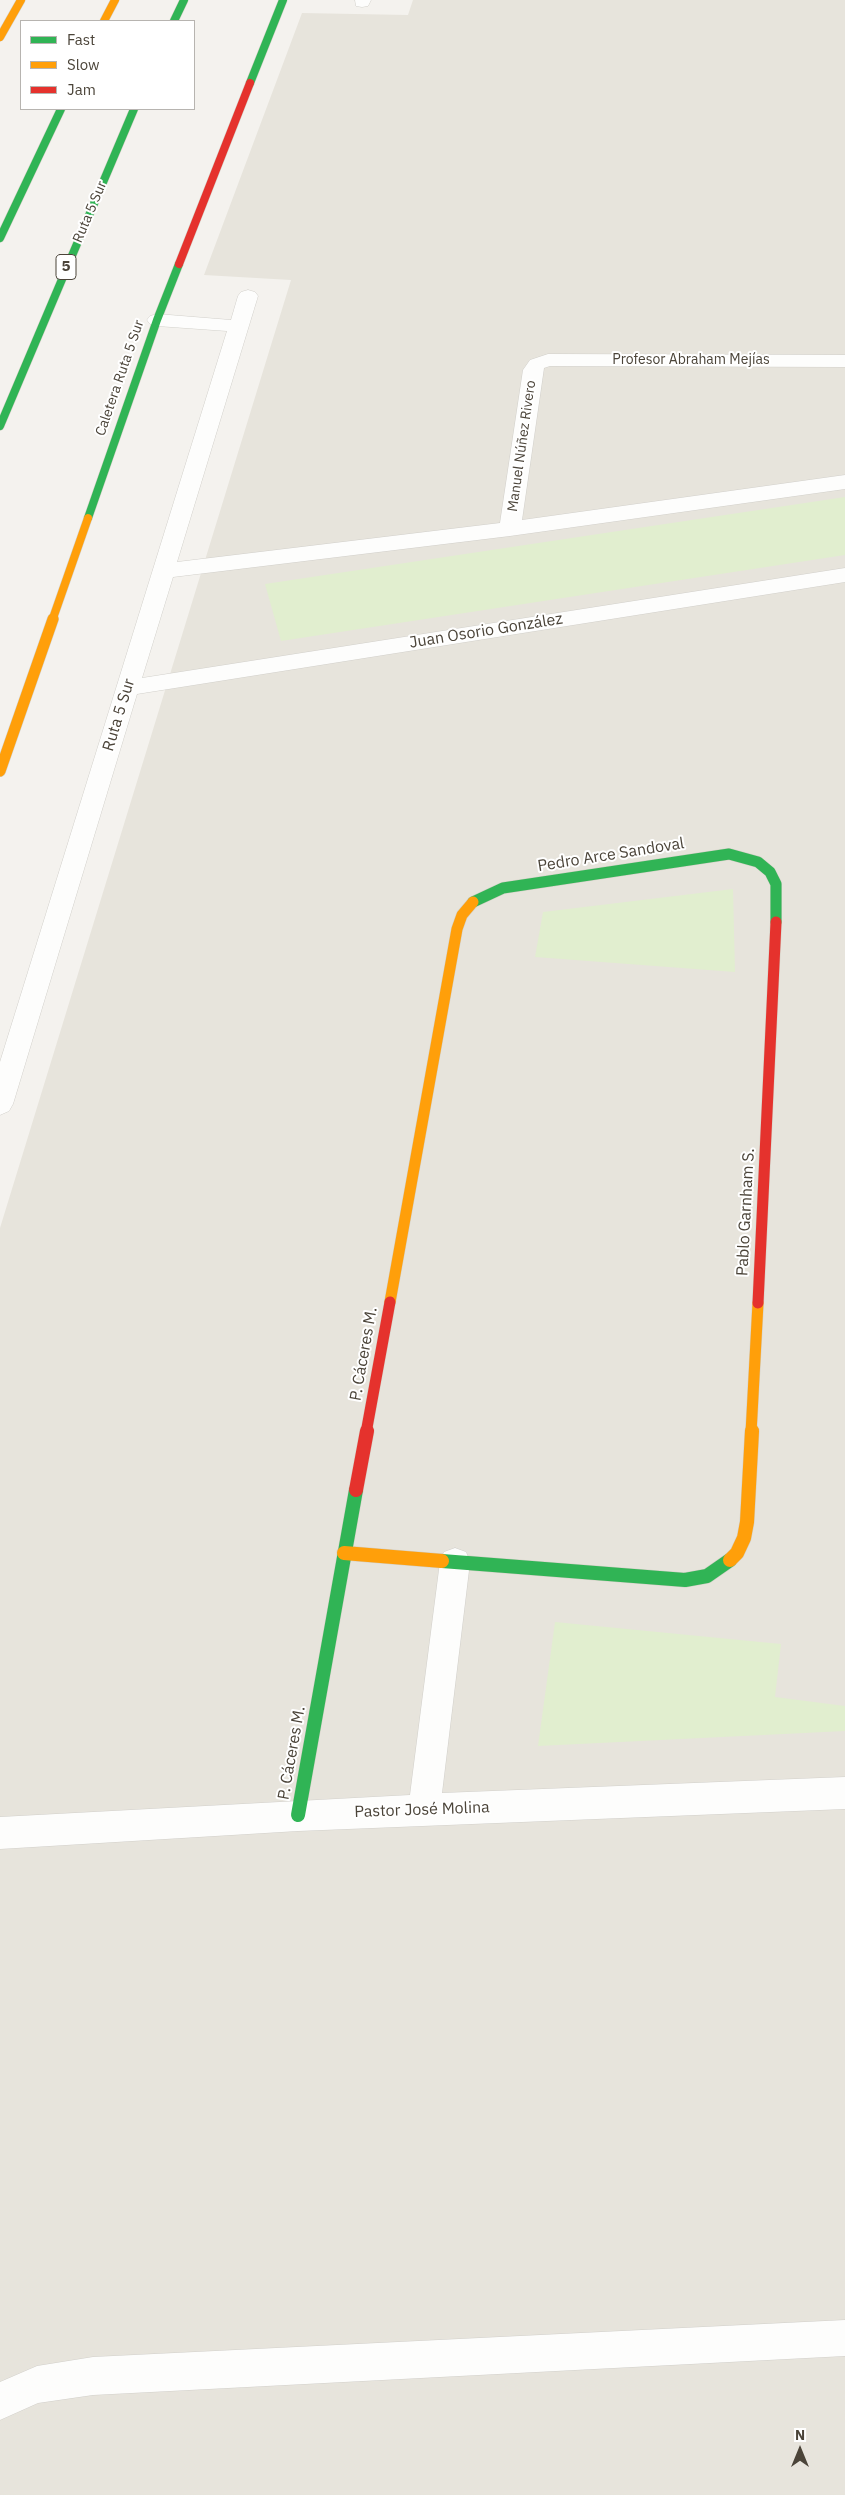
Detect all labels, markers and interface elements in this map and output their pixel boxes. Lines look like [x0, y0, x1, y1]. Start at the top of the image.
legend [20, 20, 195, 110]
text: Fast [67, 30, 95, 49]
text: Slow [67, 55, 100, 74]
text: Jam [67, 80, 96, 99]
street label: Ruta 5 Sur [69, 179, 111, 245]
road number: 5 [56, 254, 76, 280]
street label: Caletera Ruta 5 Sur [92, 318, 148, 438]
street label: Profesor Abraham Mejías [612, 352, 770, 368]
street label: Manuel Núñez Rivero [504, 379, 540, 513]
street label: Juan Osorio González [408, 609, 564, 653]
street label: Ruta 5 Sur [99, 676, 139, 754]
street label: Pedro Arce Sandoval [536, 834, 686, 876]
street label: Pablo Garnham S. [733, 1148, 759, 1276]
street label: P. Cáceres M. [346, 1306, 382, 1402]
street label: P. Cáceres M. [274, 1705, 310, 1801]
street label: Pastor José Molina [354, 1798, 490, 1822]
north arrow [775, 2425, 825, 2475]
text: N [795, 2426, 805, 2444]

